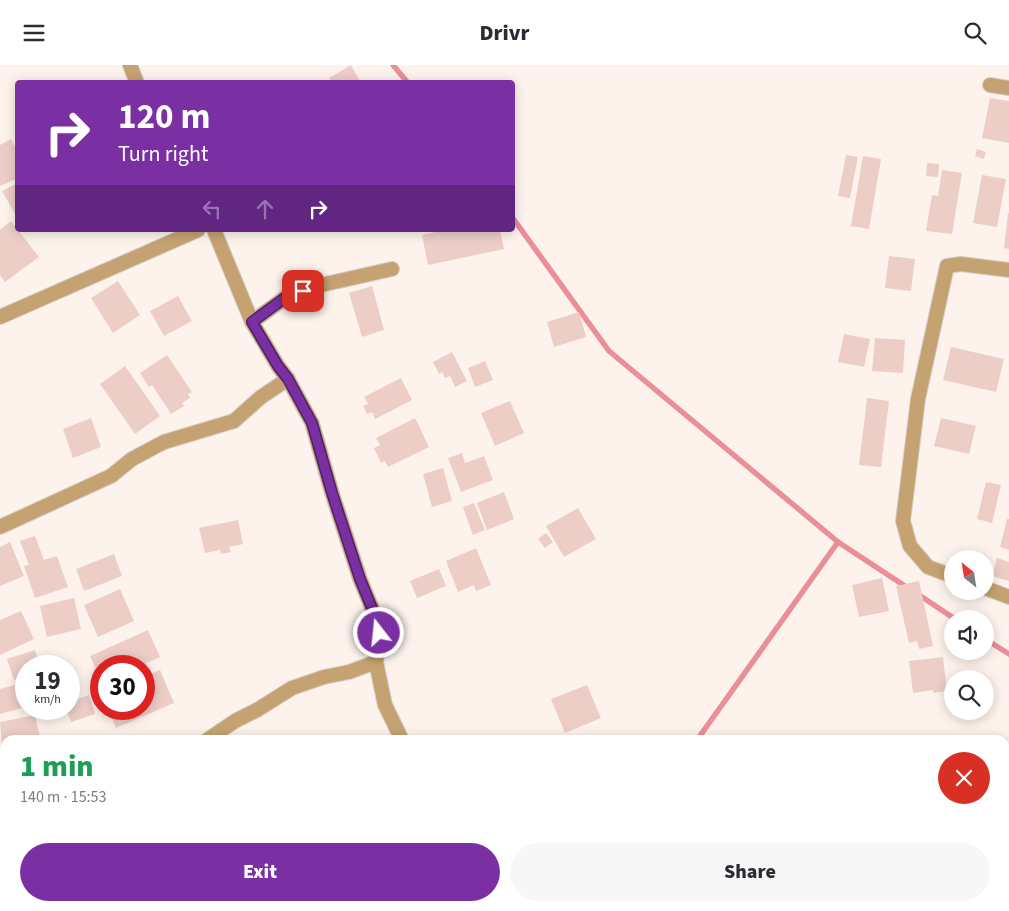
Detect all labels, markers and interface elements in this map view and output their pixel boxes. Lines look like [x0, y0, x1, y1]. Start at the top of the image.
text: Drivr [480, 17, 529, 49]
icon: menu [20, 19, 48, 47]
icon: search [961, 19, 989, 47]
text: 120 m [118, 92, 210, 142]
icon: right [35, 100, 100, 165]
text: Turn right [118, 138, 208, 170]
icon: left [198, 195, 226, 223]
icon: ahead [251, 195, 279, 223]
icon: right [304, 195, 332, 223]
pin [282, 270, 324, 312]
icon: arrive [289, 277, 317, 305]
north arrow [944, 550, 994, 600]
map controls [944, 550, 994, 720]
position arrow [352, 606, 404, 658]
button: sound [944, 610, 994, 660]
speed limit sign: 30 [90, 655, 155, 720]
text: 19 [34, 663, 61, 699]
button: search [944, 670, 994, 720]
text: km/h [34, 691, 61, 708]
text: 1 min [20, 745, 94, 788]
button: close [938, 752, 990, 804]
text: 140 m · 15:53 [20, 786, 107, 808]
button: Exit [20, 843, 500, 901]
button: Share [510, 843, 990, 901]

